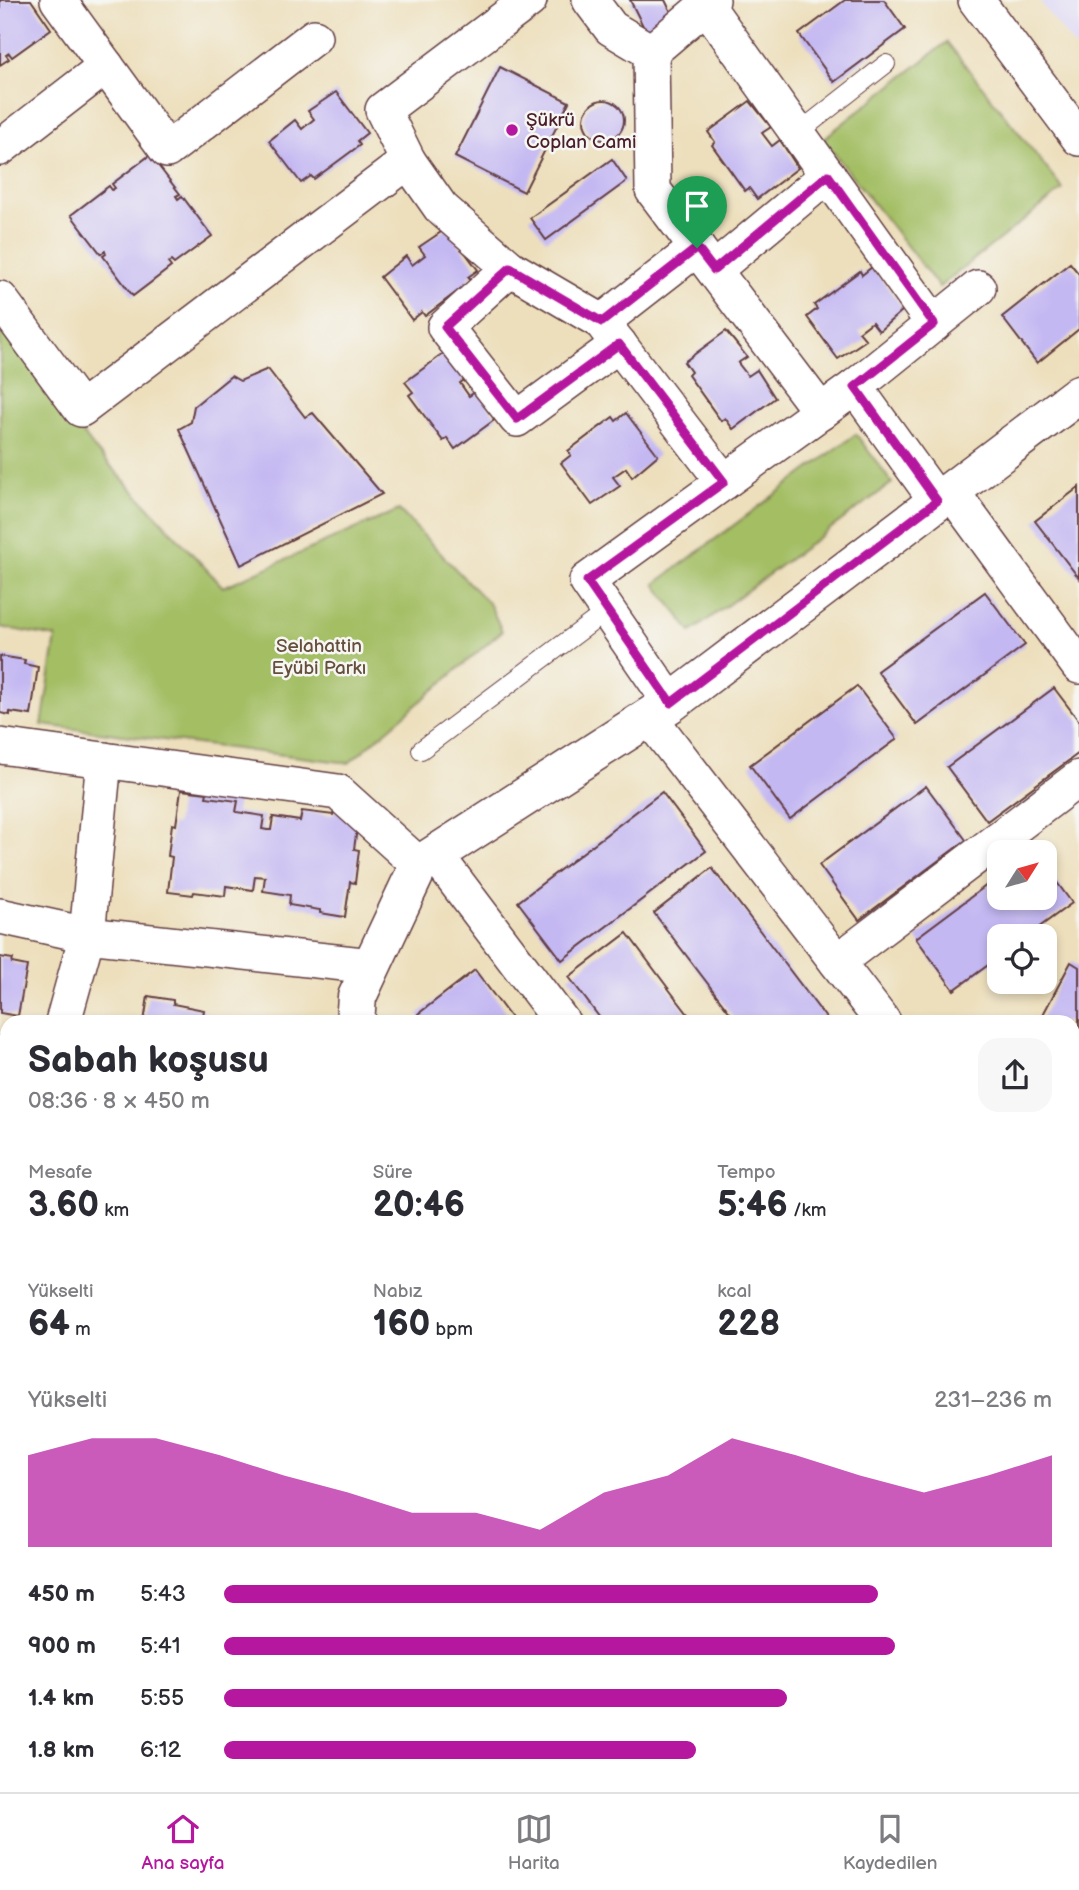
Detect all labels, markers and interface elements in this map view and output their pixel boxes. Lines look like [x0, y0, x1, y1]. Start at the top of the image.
place label: Şükrü Coplan Cami [526, 109, 637, 154]
marker: Şükrü Coplan Cami [504, 122, 520, 138]
pin [667, 176, 727, 248]
icon: arrive [678, 187, 716, 225]
park label: Selahattin Eyübi Parkı [272, 635, 366, 680]
north arrow [987, 840, 1057, 910]
map controls [987, 840, 1057, 994]
button: locate [987, 924, 1057, 994]
text: Sabah koşusu [28, 1038, 269, 1083]
button: share [978, 1038, 1052, 1112]
text: 08:36 · 8 × 450 m [28, 1087, 210, 1115]
text: Mesafe [28, 1161, 92, 1184]
text: Süre [373, 1161, 413, 1184]
text: Tempo [717, 1161, 776, 1184]
text: 3.60 [28, 1184, 99, 1227]
text: 20:46 [373, 1184, 465, 1227]
text: 5:46 [717, 1184, 788, 1227]
text: km [99, 1199, 129, 1222]
text: /km [788, 1199, 827, 1222]
text: Yükselti [28, 1280, 93, 1303]
text: Nabız [373, 1280, 422, 1303]
text: kcal [717, 1280, 751, 1303]
text: 64 [28, 1303, 70, 1346]
text: 160 [373, 1303, 430, 1346]
text: 228 [717, 1303, 780, 1346]
text: m [70, 1318, 91, 1341]
text: bpm [430, 1318, 473, 1341]
text: Yükselti [28, 1386, 107, 1414]
text: 231–236 m [934, 1386, 1052, 1414]
text: 450 m [28, 1580, 95, 1608]
text: 5:43 [140, 1580, 186, 1608]
text: 900 m [28, 1632, 96, 1660]
text: 5:41 [140, 1632, 181, 1660]
text: 1.4 km [28, 1684, 94, 1712]
text: 5:55 [140, 1684, 184, 1712]
text: 1.8 km [28, 1736, 94, 1764]
text: 6:12 [140, 1736, 181, 1764]
tab: Ana sayfa [142, 1810, 224, 1875]
tab: Harita [508, 1810, 560, 1875]
tab: Kaydedilen [843, 1810, 937, 1875]

